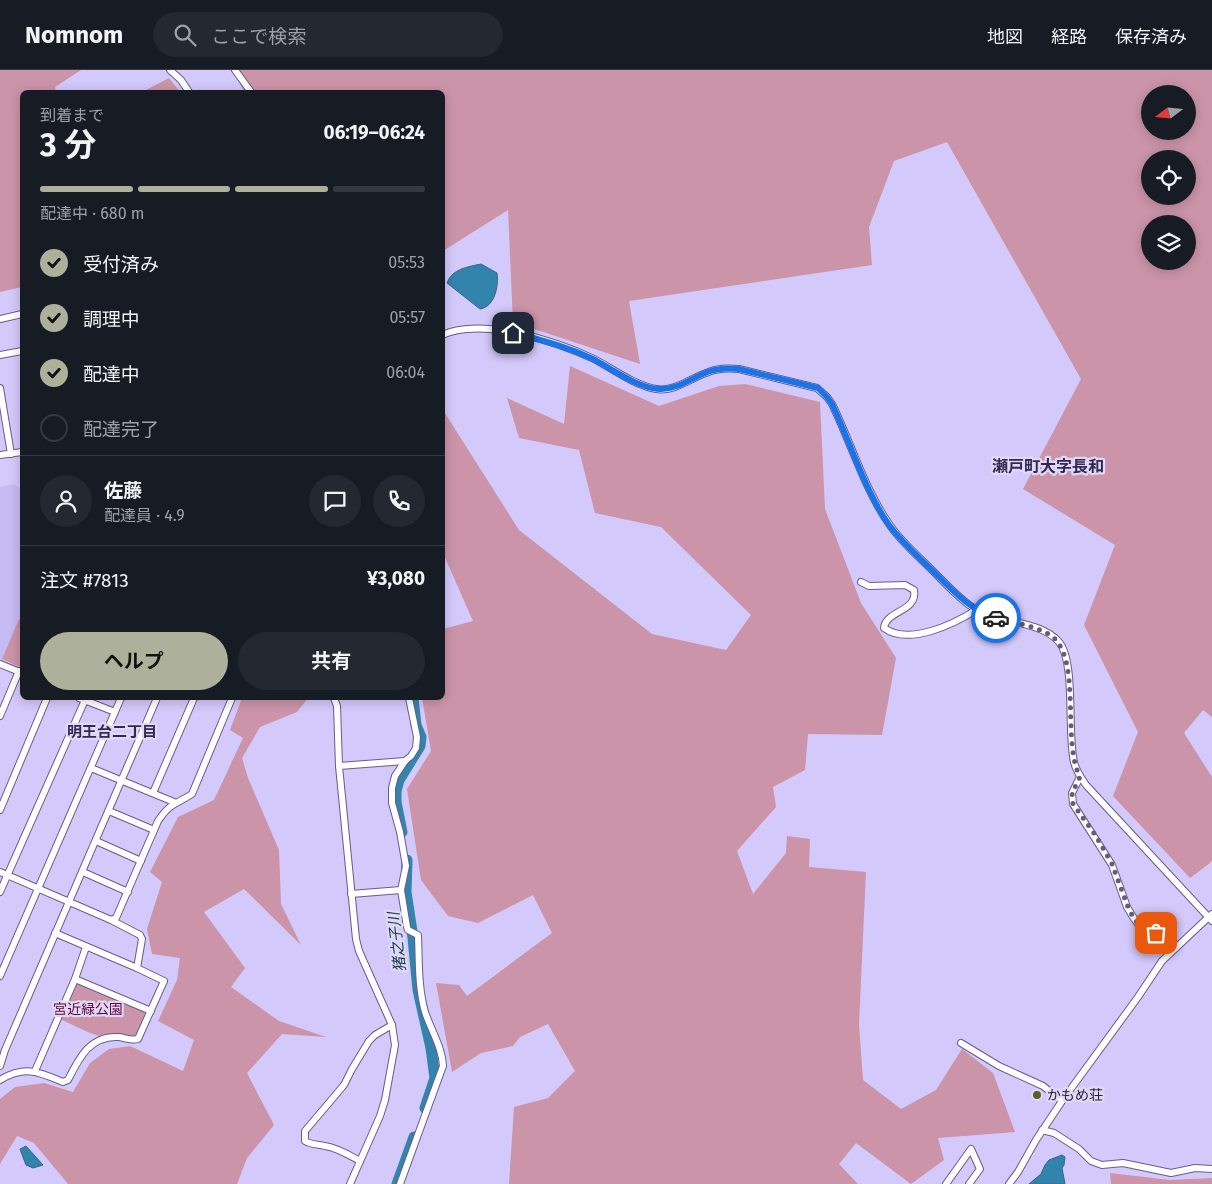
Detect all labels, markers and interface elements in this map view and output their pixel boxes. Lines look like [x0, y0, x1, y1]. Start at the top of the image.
search box [153, 12, 503, 57]
text: Nomnom [25, 21, 123, 49]
icon: search [171, 21, 199, 49]
text: ここで検索 [211, 25, 306, 48]
text: 地図 [987, 26, 1023, 48]
text: 経路 [1051, 26, 1087, 48]
text: 保存済み [1115, 26, 1187, 48]
north arrow [1141, 85, 1196, 140]
map controls [1141, 85, 1196, 270]
text: 到着まで [40, 106, 104, 125]
text: 06:19–06:24 [324, 121, 425, 144]
text: 3 分 [40, 126, 96, 164]
button: locate [1141, 150, 1196, 205]
text: 配達中 · 680 m [40, 204, 145, 223]
button: layers [1141, 215, 1196, 270]
icon: check [40, 249, 68, 277]
text: 受付済み [83, 253, 159, 276]
text: 05:53 [388, 253, 425, 272]
icon: check [40, 304, 68, 332]
text: 調理中 [83, 308, 140, 331]
text: 05:57 [389, 308, 425, 327]
pin [492, 312, 534, 354]
icon: home [499, 319, 527, 347]
icon: check [40, 359, 68, 387]
text: 配達中 [83, 363, 140, 386]
text: 06:04 [386, 363, 425, 382]
text: 配達完了 [83, 418, 159, 441]
district label: 瀬戸町大字長和 [992, 457, 1104, 476]
button: person [40, 475, 92, 527]
button: chat [309, 475, 361, 527]
button: phone [373, 475, 425, 527]
text: 佐藤 [104, 479, 142, 502]
text: 配達員 · 4.9 [104, 506, 185, 525]
text: ¥3,080 [367, 567, 425, 590]
text: 注文 #7813 [40, 569, 129, 592]
courier [971, 593, 1021, 643]
icon: car [982, 604, 1010, 632]
button: ヘルプ [40, 632, 228, 690]
button: 共有 [238, 632, 425, 690]
district label: 明王台二丁目 [67, 723, 157, 741]
water label: 猪之子川 [384, 909, 410, 973]
pin [1135, 912, 1177, 954]
icon: bag [1142, 919, 1170, 947]
park label: 宮近緑公園 [53, 1001, 123, 1018]
place label: かもめ荘 [1047, 1087, 1103, 1104]
marker: かもめ荘 [1031, 1089, 1043, 1101]

